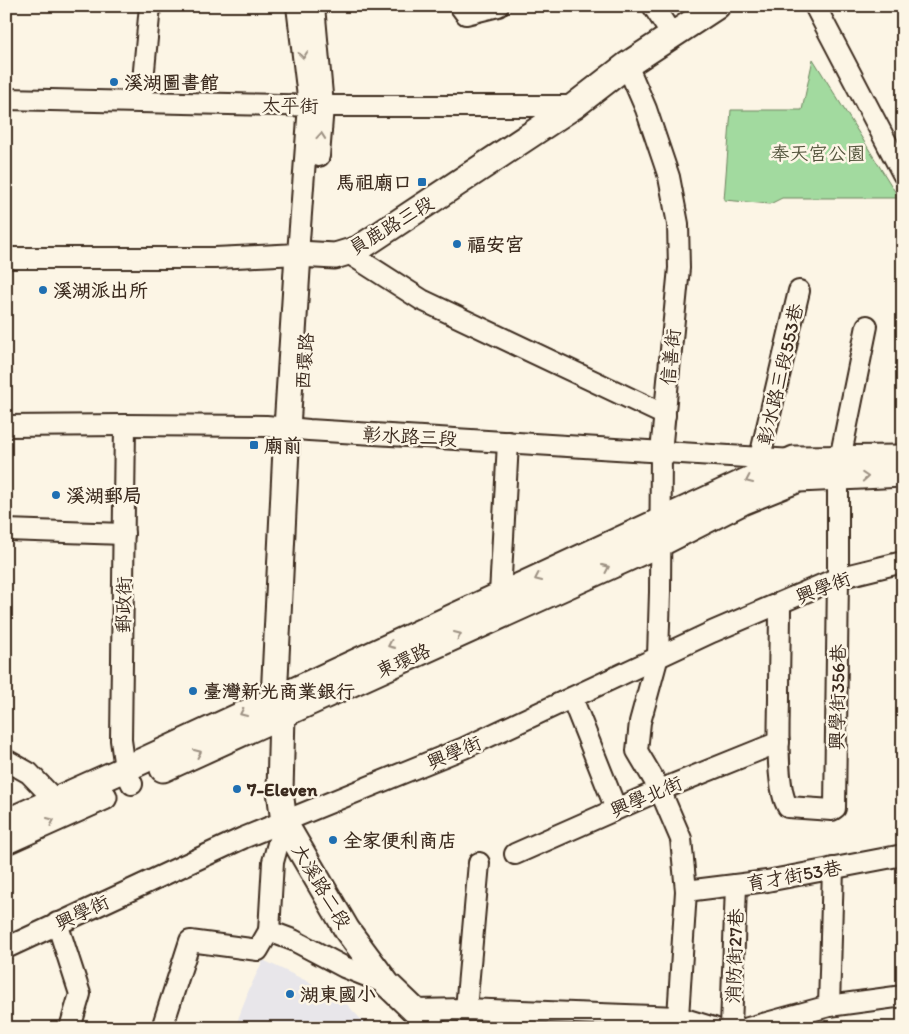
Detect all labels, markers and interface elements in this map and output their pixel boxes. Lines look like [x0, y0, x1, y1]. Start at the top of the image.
one-way arrow [298, 51, 309, 59]
place label: 溪湖圖書館 [124, 71, 219, 94]
marker: 溪湖圖書館 [108, 76, 120, 88]
street label: 太平街 [261, 94, 319, 117]
one-way arrow [315, 132, 326, 140]
park label: 奉天宮公園 [770, 142, 866, 165]
place label: 馬祖廟口 [336, 171, 412, 194]
marker: 馬祖廟口 [416, 176, 428, 188]
street label: 員鹿路三段 [345, 191, 438, 260]
place label: 福安宮 [467, 233, 524, 256]
marker: 福安宮 [451, 238, 463, 250]
place label: 溪湖派出所 [53, 279, 148, 302]
marker: 溪湖派出所 [37, 284, 49, 296]
street label: 彰水路三段553巷 [753, 301, 808, 447]
street label: 信善街 [656, 327, 685, 387]
street label: 西環路 [291, 332, 318, 390]
street label: 彰水路三段 [362, 423, 458, 450]
place label: 廟前 [264, 434, 302, 457]
marker: 廟前 [248, 439, 260, 451]
one-way arrow [861, 471, 869, 482]
one-way arrow [746, 474, 755, 484]
place label: 溪湖郵局 [66, 484, 142, 507]
marker: 溪湖郵局 [50, 489, 62, 501]
one-way arrow [601, 564, 610, 574]
street label: 興學街 [792, 567, 854, 608]
one-way arrow [534, 571, 543, 582]
street label: 郵政街 [112, 576, 135, 634]
one-way arrow [453, 631, 462, 642]
street label: 東環路 [372, 638, 434, 683]
one-way arrow [387, 639, 396, 650]
street label: 興學街356巷 [825, 644, 850, 750]
place label: 臺灣新光商業銀行 [203, 680, 355, 703]
marker: 臺灣新光商業銀行 [187, 685, 199, 697]
one-way arrow [239, 707, 248, 717]
street label: 興學街 [423, 731, 485, 774]
one-way arrow [193, 749, 202, 759]
street label: 興學北街 [607, 771, 686, 822]
place label: 7-Eleven [246, 778, 318, 801]
marker: 7-Eleven [231, 783, 243, 795]
one-way arrow [46, 817, 55, 828]
place label: 全家便利商店 [343, 829, 457, 852]
marker: 全家便利商店 [327, 834, 339, 846]
street label: 大溪路二段 [287, 840, 356, 933]
street label: 育才街53巷 [745, 856, 844, 895]
street label: 興學街 [52, 890, 113, 935]
street label: 消防街27巷 [721, 908, 748, 1004]
place label: 湖東國小 [300, 983, 376, 1006]
marker: 湖東國小 [284, 988, 296, 1000]

